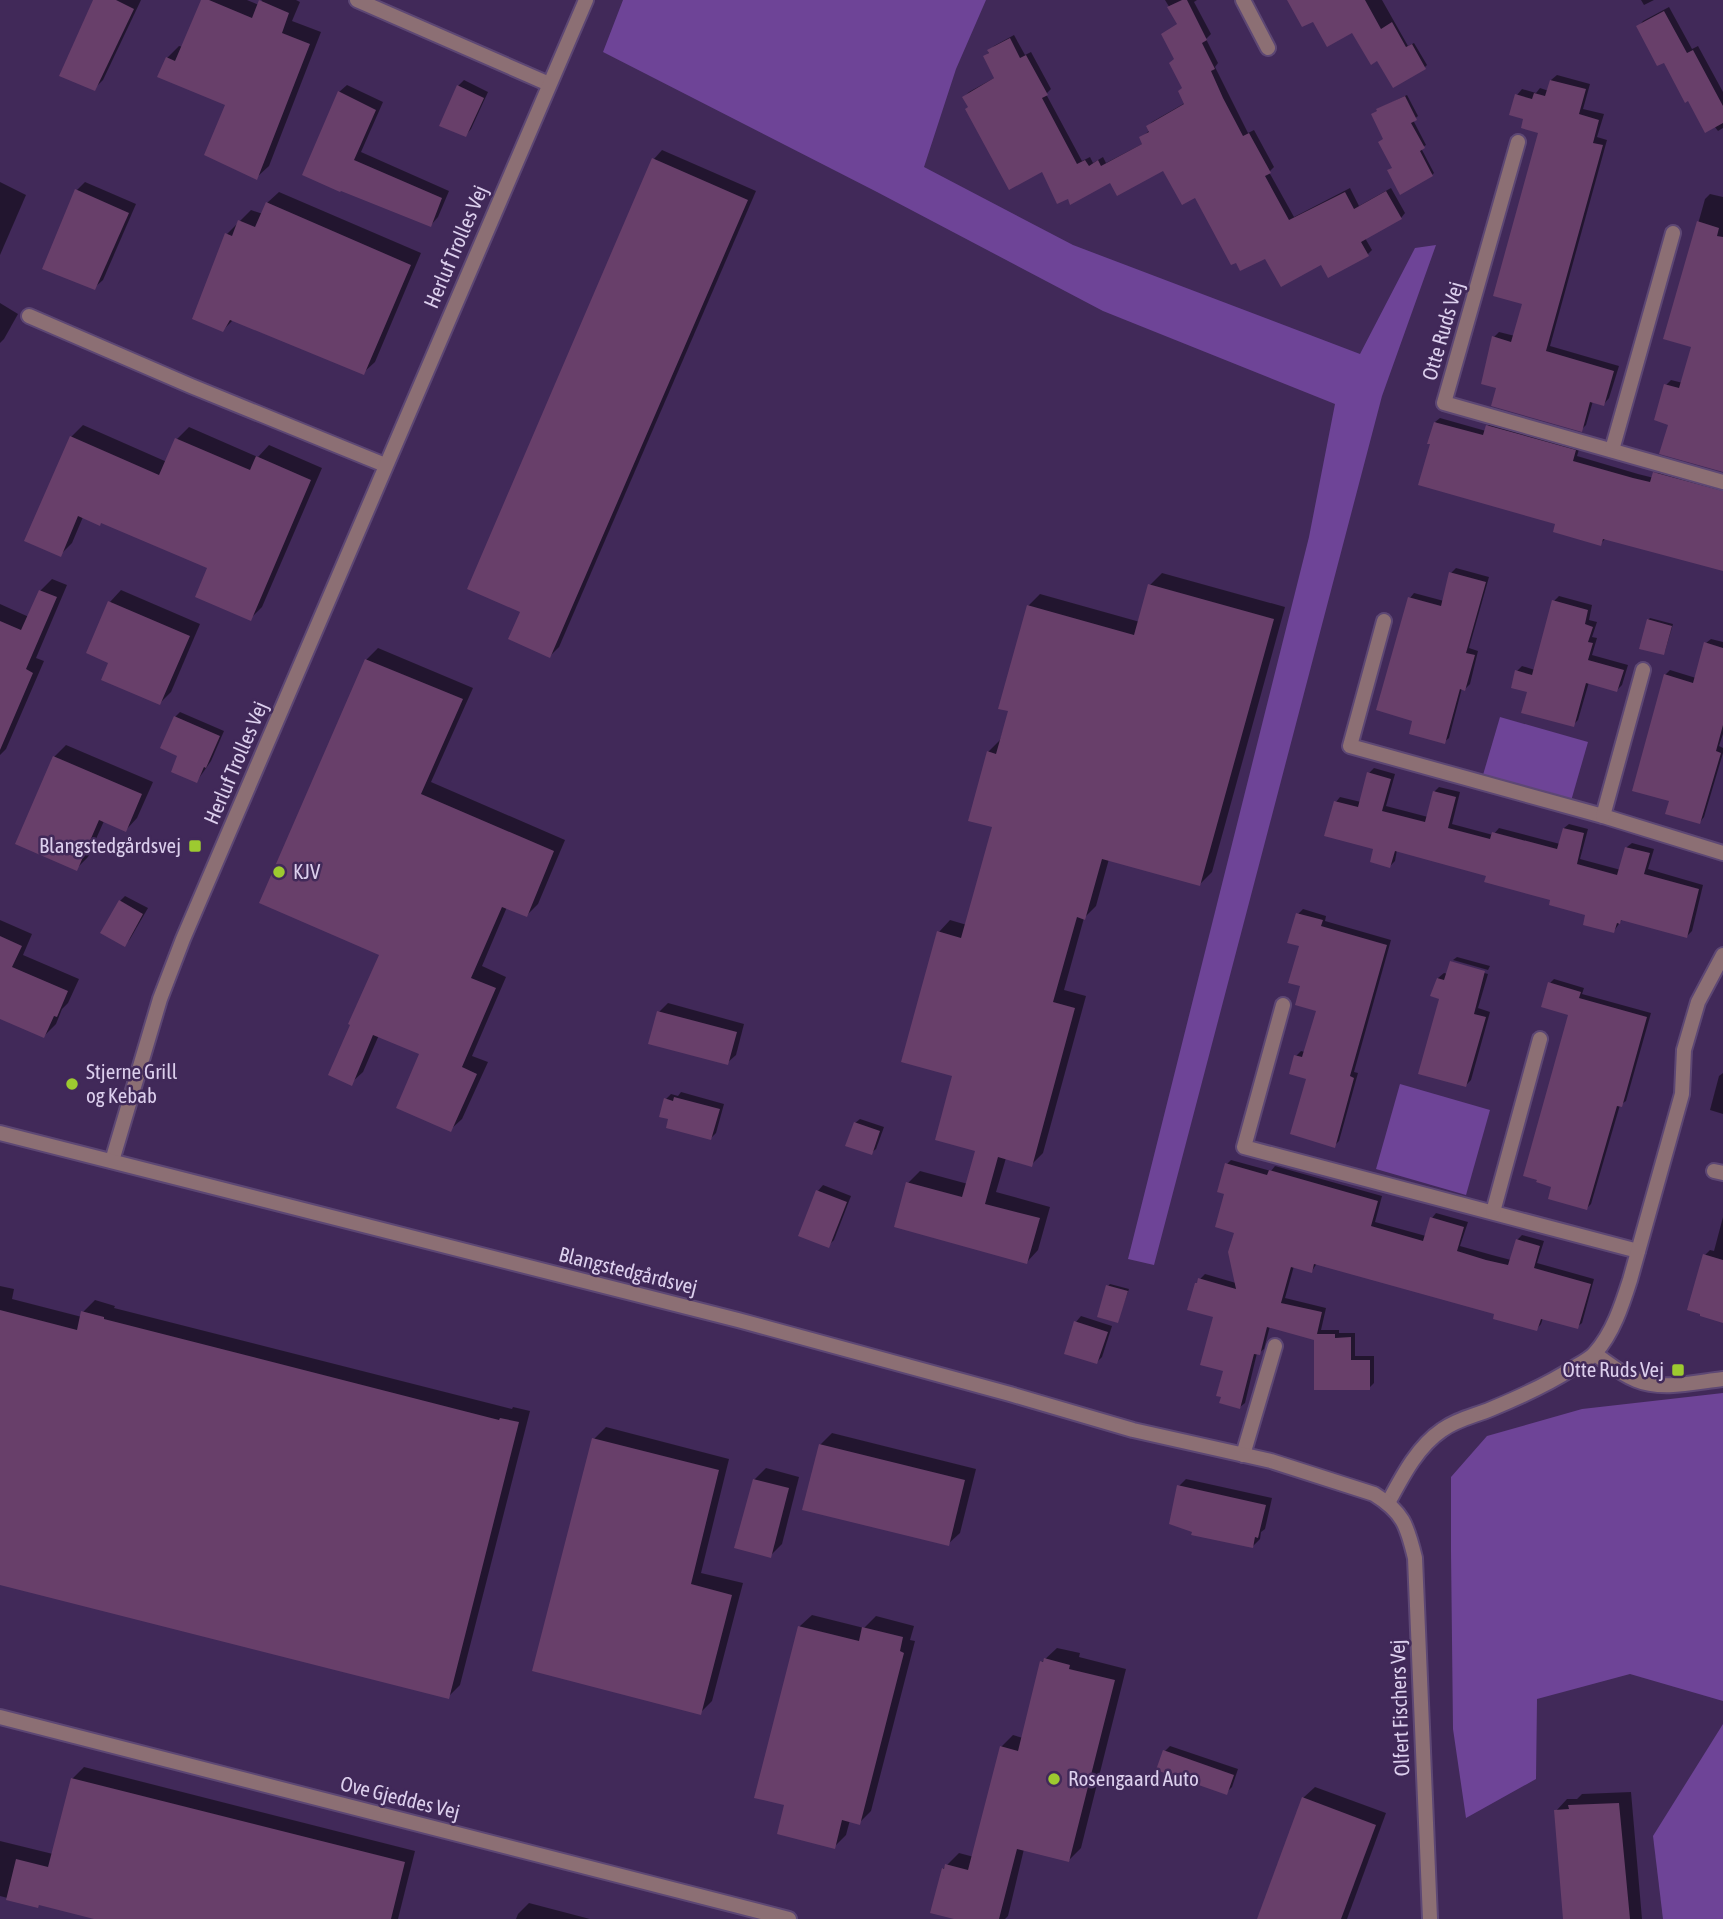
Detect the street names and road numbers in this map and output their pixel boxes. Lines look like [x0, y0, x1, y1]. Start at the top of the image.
street label: Herluf Trolles Vej [418, 182, 492, 312]
street label: Otte Ruds Vej [1417, 279, 1468, 383]
street label: Herluf Trolles Vej [198, 698, 272, 828]
street label: Blangstedgårdsvej [557, 1241, 700, 1299]
street label: Olfert Fischers Vej [1385, 1639, 1413, 1777]
street label: Ove Gjeddes Vej [338, 1771, 462, 1823]

